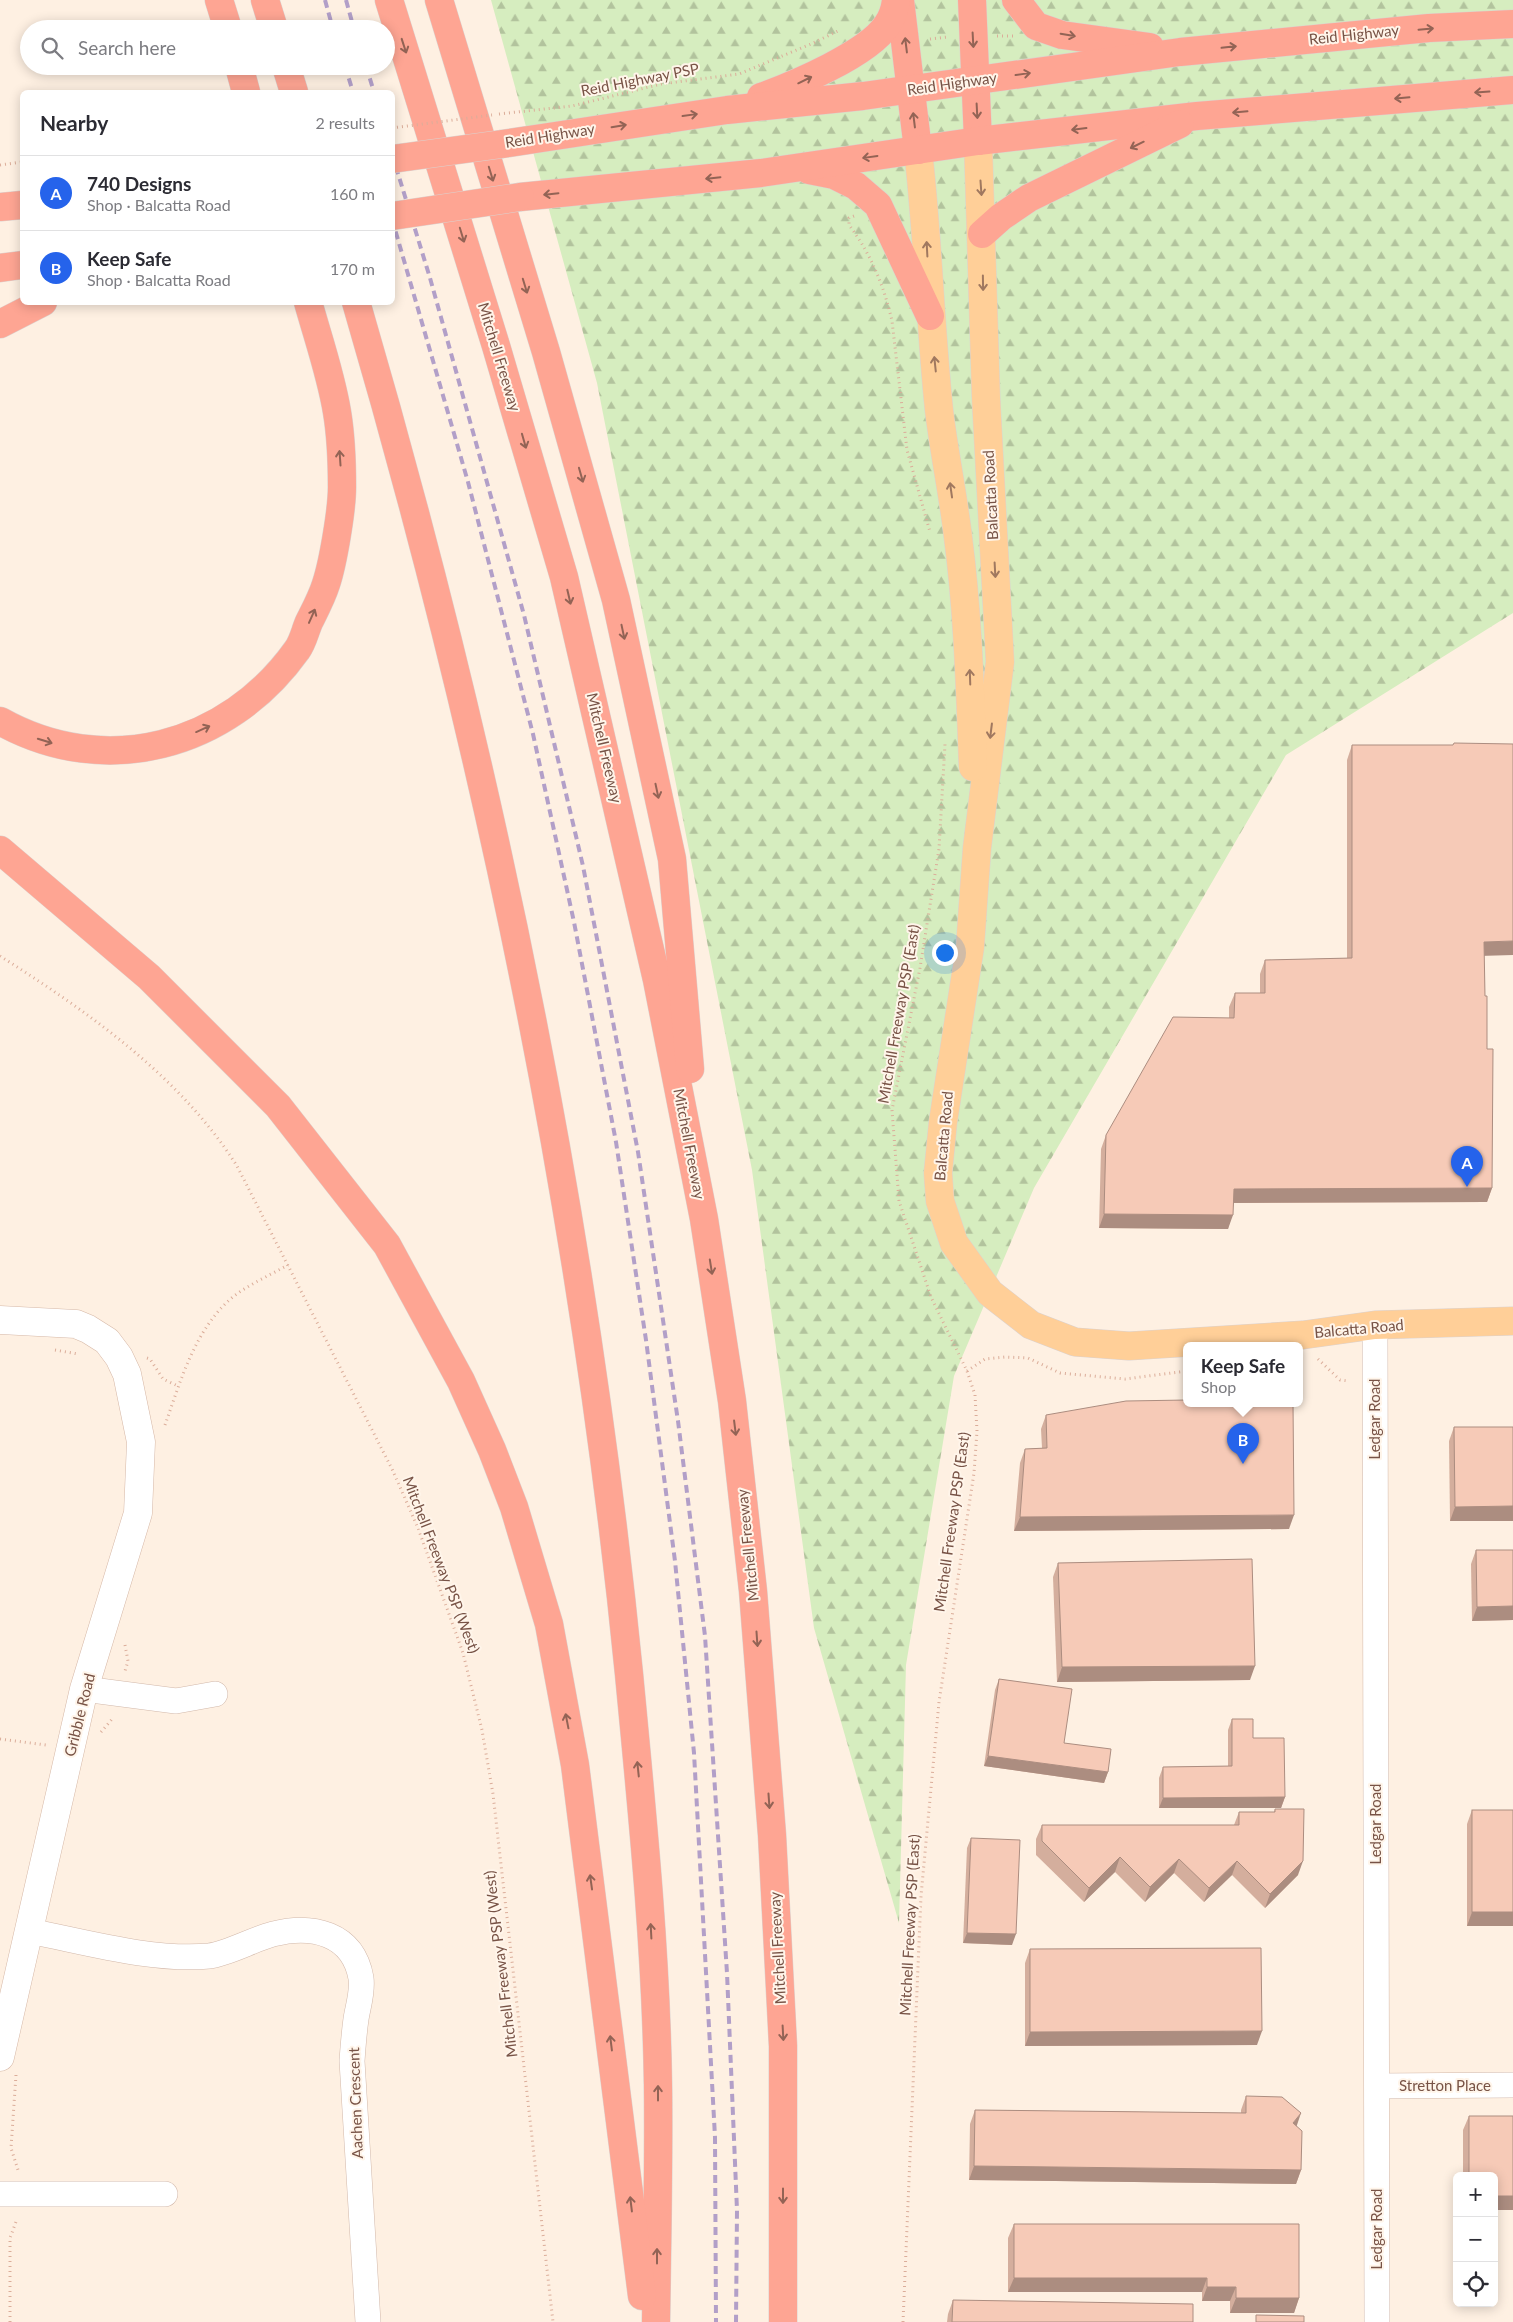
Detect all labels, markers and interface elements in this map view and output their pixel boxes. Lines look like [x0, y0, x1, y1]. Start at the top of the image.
search box [20, 20, 395, 75]
street label: Reid Highway [1308, 20, 1400, 48]
one-way arrow [1417, 24, 1433, 33]
one-way arrow [1060, 31, 1076, 41]
one-way arrow [968, 32, 977, 48]
icon: search [38, 34, 66, 62]
text: Search here [78, 36, 176, 59]
one-way arrow [901, 37, 911, 53]
one-way arrow [399, 38, 409, 54]
one-way arrow [1221, 42, 1237, 52]
street label: Reid Highway PSP [579, 59, 700, 99]
street label: Reid Highway [906, 68, 998, 98]
one-way arrow [1015, 69, 1031, 79]
one-way arrow [797, 74, 812, 84]
one-way arrow [1474, 88, 1490, 97]
one-way arrow [1394, 94, 1410, 103]
one-way arrow [972, 103, 981, 119]
one-way arrow [1232, 107, 1248, 117]
text: Nearby [40, 110, 108, 135]
one-way arrow [682, 110, 698, 120]
one-way arrow [909, 112, 919, 128]
text: 2 results [315, 113, 375, 132]
street label: Reid Highway [504, 119, 596, 151]
one-way arrow [610, 120, 626, 130]
one-way arrow [1071, 124, 1087, 134]
one-way arrow [1130, 141, 1145, 150]
one-way arrow [862, 153, 878, 163]
one-way arrow [487, 165, 497, 181]
text: 740 Designs [87, 172, 191, 195]
one-way arrow [705, 173, 721, 183]
one-way arrow [976, 180, 985, 196]
text: A [50, 184, 62, 203]
text: 160 m [330, 184, 375, 203]
one-way arrow [543, 189, 559, 199]
text: Shop · Balcatta Road [87, 195, 231, 214]
one-way arrow [458, 227, 468, 243]
one-way arrow [922, 242, 931, 258]
text: Keep Safe [87, 247, 172, 270]
text: B [51, 259, 61, 278]
text: 170 m [330, 259, 375, 278]
text: Shop · Balcatta Road [87, 270, 231, 289]
one-way arrow [978, 274, 988, 291]
one-way arrow [521, 277, 531, 293]
street label: Mitchell Freeway [475, 300, 525, 413]
one-way arrow [930, 356, 940, 372]
one-way arrow [520, 432, 530, 448]
one-way arrow [336, 450, 345, 466]
street label: Balcatta Road [979, 450, 1001, 540]
one-way arrow [576, 467, 586, 483]
one-way arrow [946, 482, 956, 498]
one-way arrow [990, 561, 999, 577]
one-way arrow [565, 589, 574, 605]
one-way arrow [308, 609, 318, 624]
one-way arrow [619, 623, 628, 639]
one-way arrow [965, 669, 974, 685]
street label: Mitchell Freeway [584, 691, 626, 805]
one-way arrow [986, 723, 996, 739]
one-way arrow [195, 724, 210, 734]
one-way arrow [36, 736, 52, 746]
one-way arrow [653, 782, 662, 798]
street label: Mitchell Freeway PSP (East) [873, 923, 923, 1105]
your location [932, 940, 958, 966]
street label: Mitchell Freeway [670, 1087, 710, 1201]
street label: Balcatta Road [930, 1090, 956, 1181]
pin: A [1451, 1146, 1483, 1187]
one-way arrow [707, 1259, 717, 1275]
street label: Balcatta Road [1313, 1315, 1404, 1341]
popup [1183, 1342, 1303, 1407]
text: Keep Safe [1201, 1354, 1285, 1377]
text: Shop [1201, 1377, 1236, 1396]
street label: Ledgar Road [1365, 1379, 1383, 1459]
one-way arrow [730, 1419, 740, 1435]
pin: B [1227, 1423, 1259, 1464]
street label: Mitchell Freeway PSP (East) [929, 1431, 973, 1613]
street label: Mitchell Freeway PSP (West) [400, 1474, 484, 1656]
street label: Mitchell Freeway [732, 1488, 762, 1602]
one-way arrow [752, 1631, 762, 1647]
street label: Gribble Road [60, 1671, 98, 1758]
one-way arrow [562, 1713, 571, 1729]
one-way arrow [633, 1761, 643, 1777]
street label: Ledgar Road [1366, 1784, 1384, 1864]
one-way arrow [764, 1793, 774, 1809]
street label: Mitchell Freeway PSP (East) [895, 1834, 923, 2016]
street label: Mitchell Freeway PSP (West) [480, 1870, 520, 2059]
one-way arrow [586, 1874, 596, 1890]
street label: Mitchell Freeway [765, 1891, 789, 2005]
one-way arrow [646, 1923, 655, 1939]
one-way arrow [778, 2025, 787, 2041]
one-way arrow [606, 2035, 616, 2051]
street label: Aachen Crescent [344, 2046, 366, 2159]
street label: Stretton Place [1399, 2076, 1491, 2094]
one-way arrow [653, 2086, 663, 2102]
map controls [1453, 2172, 1498, 2307]
button: + [1453, 2172, 1498, 2217]
one-way arrow [778, 2188, 788, 2204]
street label: Ledgar Road [1367, 2189, 1385, 2269]
one-way arrow [626, 2196, 636, 2212]
button: − [1453, 2217, 1498, 2262]
one-way arrow [652, 2248, 662, 2264]
button: locate [1453, 2262, 1498, 2307]

